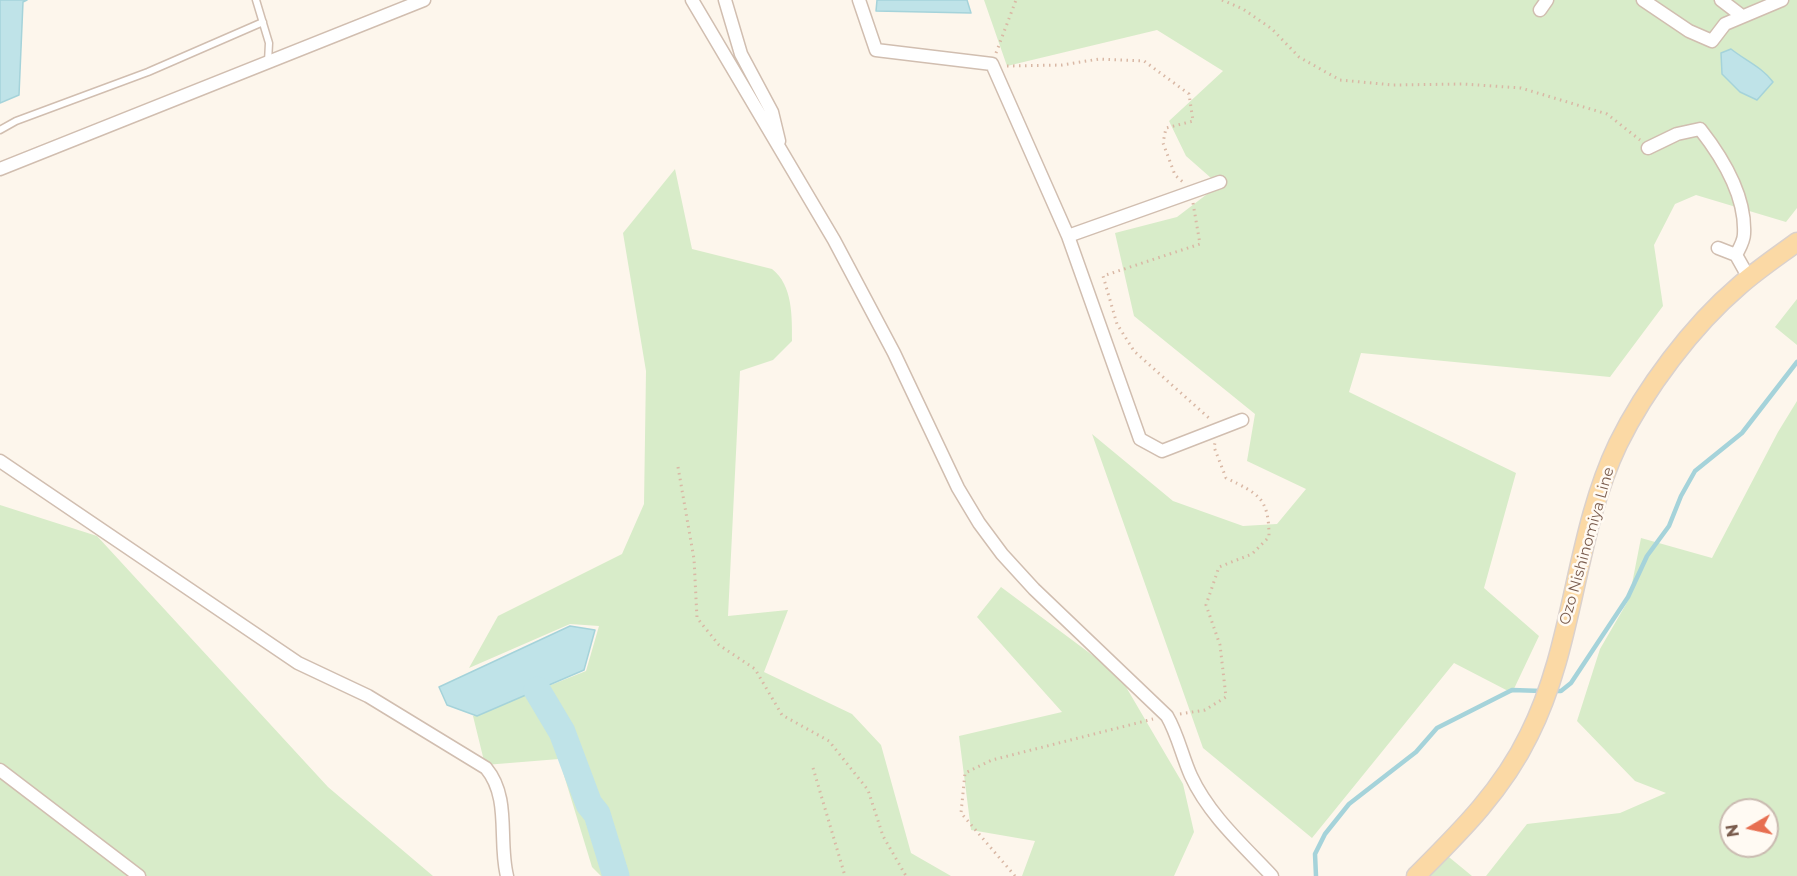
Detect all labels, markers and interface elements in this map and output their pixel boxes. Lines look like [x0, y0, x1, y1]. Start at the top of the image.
street label: Ozo Nishinomiya Line [1556, 465, 1618, 627]
north arrow [1719, 798, 1779, 858]
text: N [1722, 823, 1743, 838]

